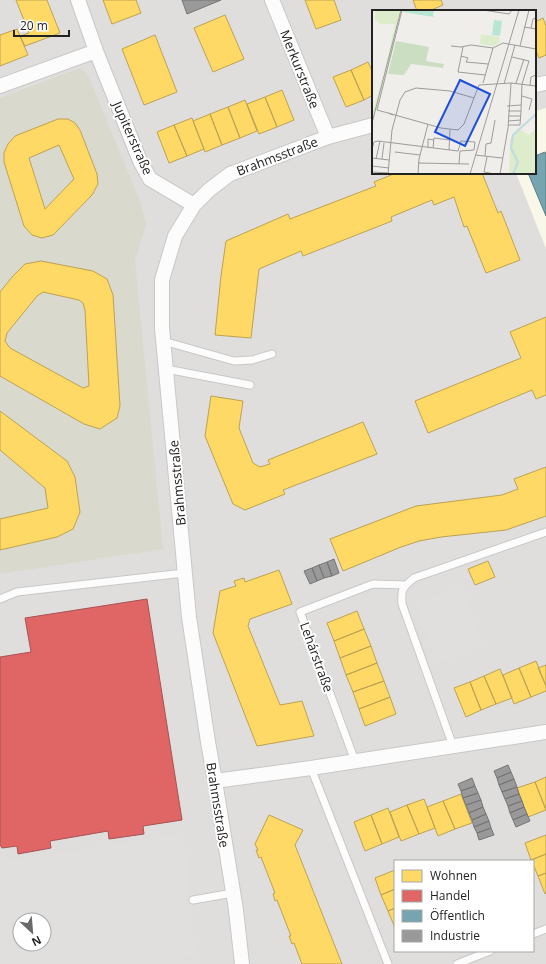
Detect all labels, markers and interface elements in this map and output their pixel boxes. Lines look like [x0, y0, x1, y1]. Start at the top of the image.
inset map [372, 10, 536, 174]
scale bar [14, 12, 69, 38]
text: 20 m [20, 17, 48, 34]
street label: Merkurstraße [276, 27, 324, 111]
street label: Jupiterstraße [108, 97, 157, 178]
street label: Brahmsstraße [234, 132, 320, 180]
street label: Brahmsstraße [164, 439, 190, 527]
street label: Lehárstraße [296, 619, 338, 695]
street label: Brahmsstraße [202, 761, 234, 849]
legend [394, 860, 534, 952]
text: Wohnen [430, 867, 477, 884]
text: Handel [430, 887, 470, 904]
text: Öffentlich [430, 907, 485, 924]
north arrow [12, 912, 52, 952]
text: Industrie [430, 927, 480, 944]
text: N [29, 933, 44, 950]

